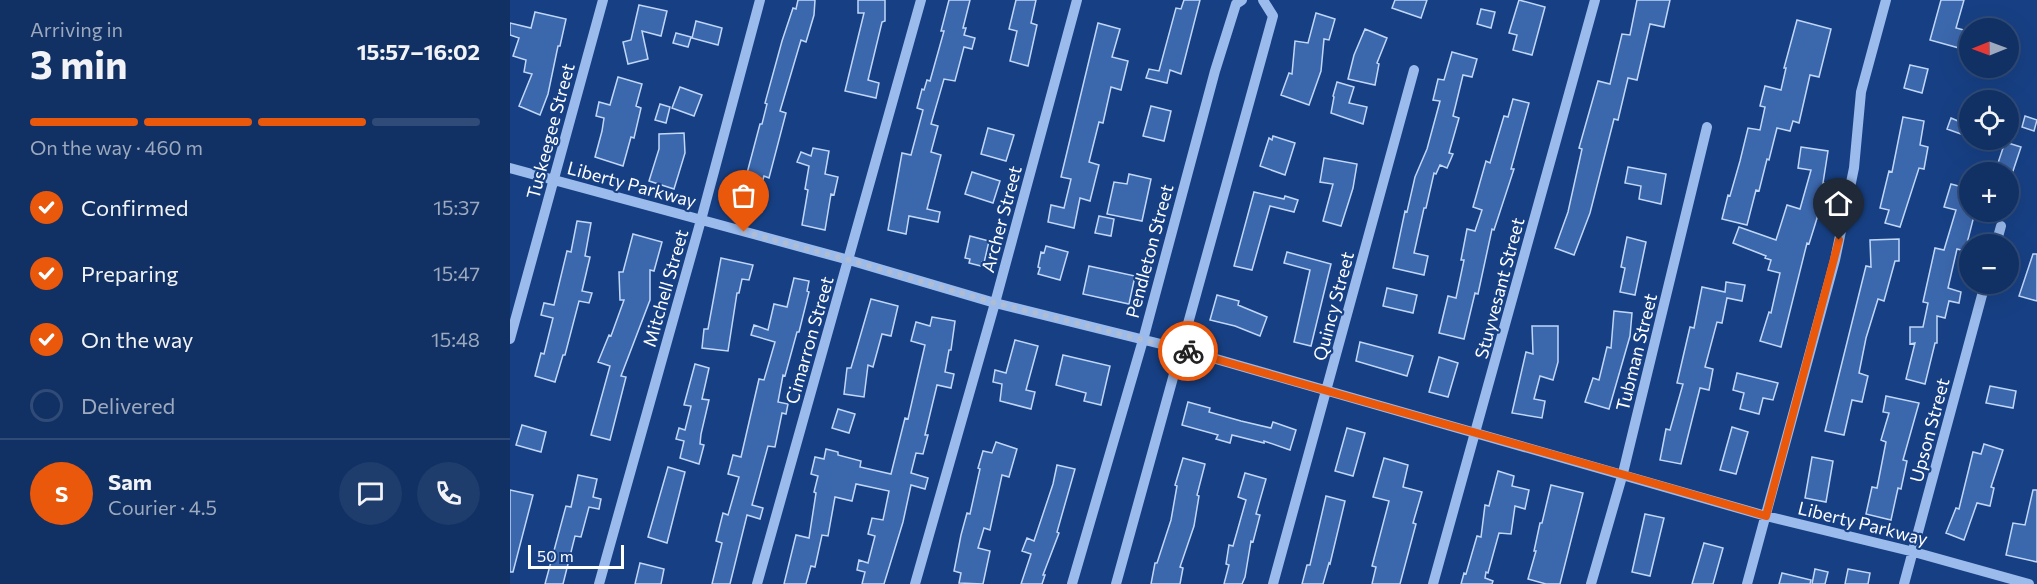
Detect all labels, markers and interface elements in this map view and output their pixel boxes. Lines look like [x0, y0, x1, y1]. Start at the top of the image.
text: Arriving in [30, 17, 123, 41]
north arrow [1959, 18, 2019, 78]
map controls [1959, 18, 2019, 294]
text: 15:57–16:02 [357, 38, 480, 65]
text: 3 min [30, 39, 128, 87]
street label: Tuskeegee Street [521, 61, 579, 201]
button: locate [1959, 90, 2019, 150]
text: On the way · 460 m [30, 135, 203, 159]
street label: Liberty Parkway [565, 156, 699, 212]
button: + [1959, 162, 2019, 222]
street label: Archer Street [976, 163, 1026, 275]
pin [718, 170, 769, 232]
pin [1813, 178, 1864, 240]
icon: bag [727, 179, 760, 212]
street label: Pendleton Street [1121, 182, 1177, 320]
icon: home [1822, 187, 1855, 220]
icon: check [30, 191, 63, 224]
text: Confirmed [81, 194, 188, 221]
text: 15:37 [433, 195, 480, 219]
street label: Stuyvesant Street [1470, 215, 1528, 361]
street label: Mitchell Street [638, 227, 692, 349]
button: − [1959, 234, 2019, 294]
street label: Quincy Street [1308, 249, 1358, 363]
icon: check [30, 257, 63, 290]
text: Preparing [81, 260, 178, 287]
text: 15:47 [433, 261, 480, 285]
street label: Cimarron Street [780, 274, 838, 406]
street label: Tubman Street [1611, 291, 1661, 413]
courier [1158, 321, 1218, 381]
icon: check [30, 323, 63, 356]
text: On the way [81, 326, 193, 353]
text: 15:48 [431, 327, 480, 351]
icon: bike [1172, 335, 1205, 368]
street label: Upson Street [1905, 375, 1953, 485]
text: Delivered [81, 392, 175, 419]
button: chat [339, 462, 402, 525]
button: phone [417, 462, 480, 525]
text: Sam [108, 468, 152, 495]
text: S [55, 480, 68, 507]
text: Courier · 4.5 [108, 495, 217, 519]
street label: Liberty Parkway [1796, 496, 1930, 550]
scale bar [528, 542, 624, 570]
text: 50 m [537, 546, 574, 565]

